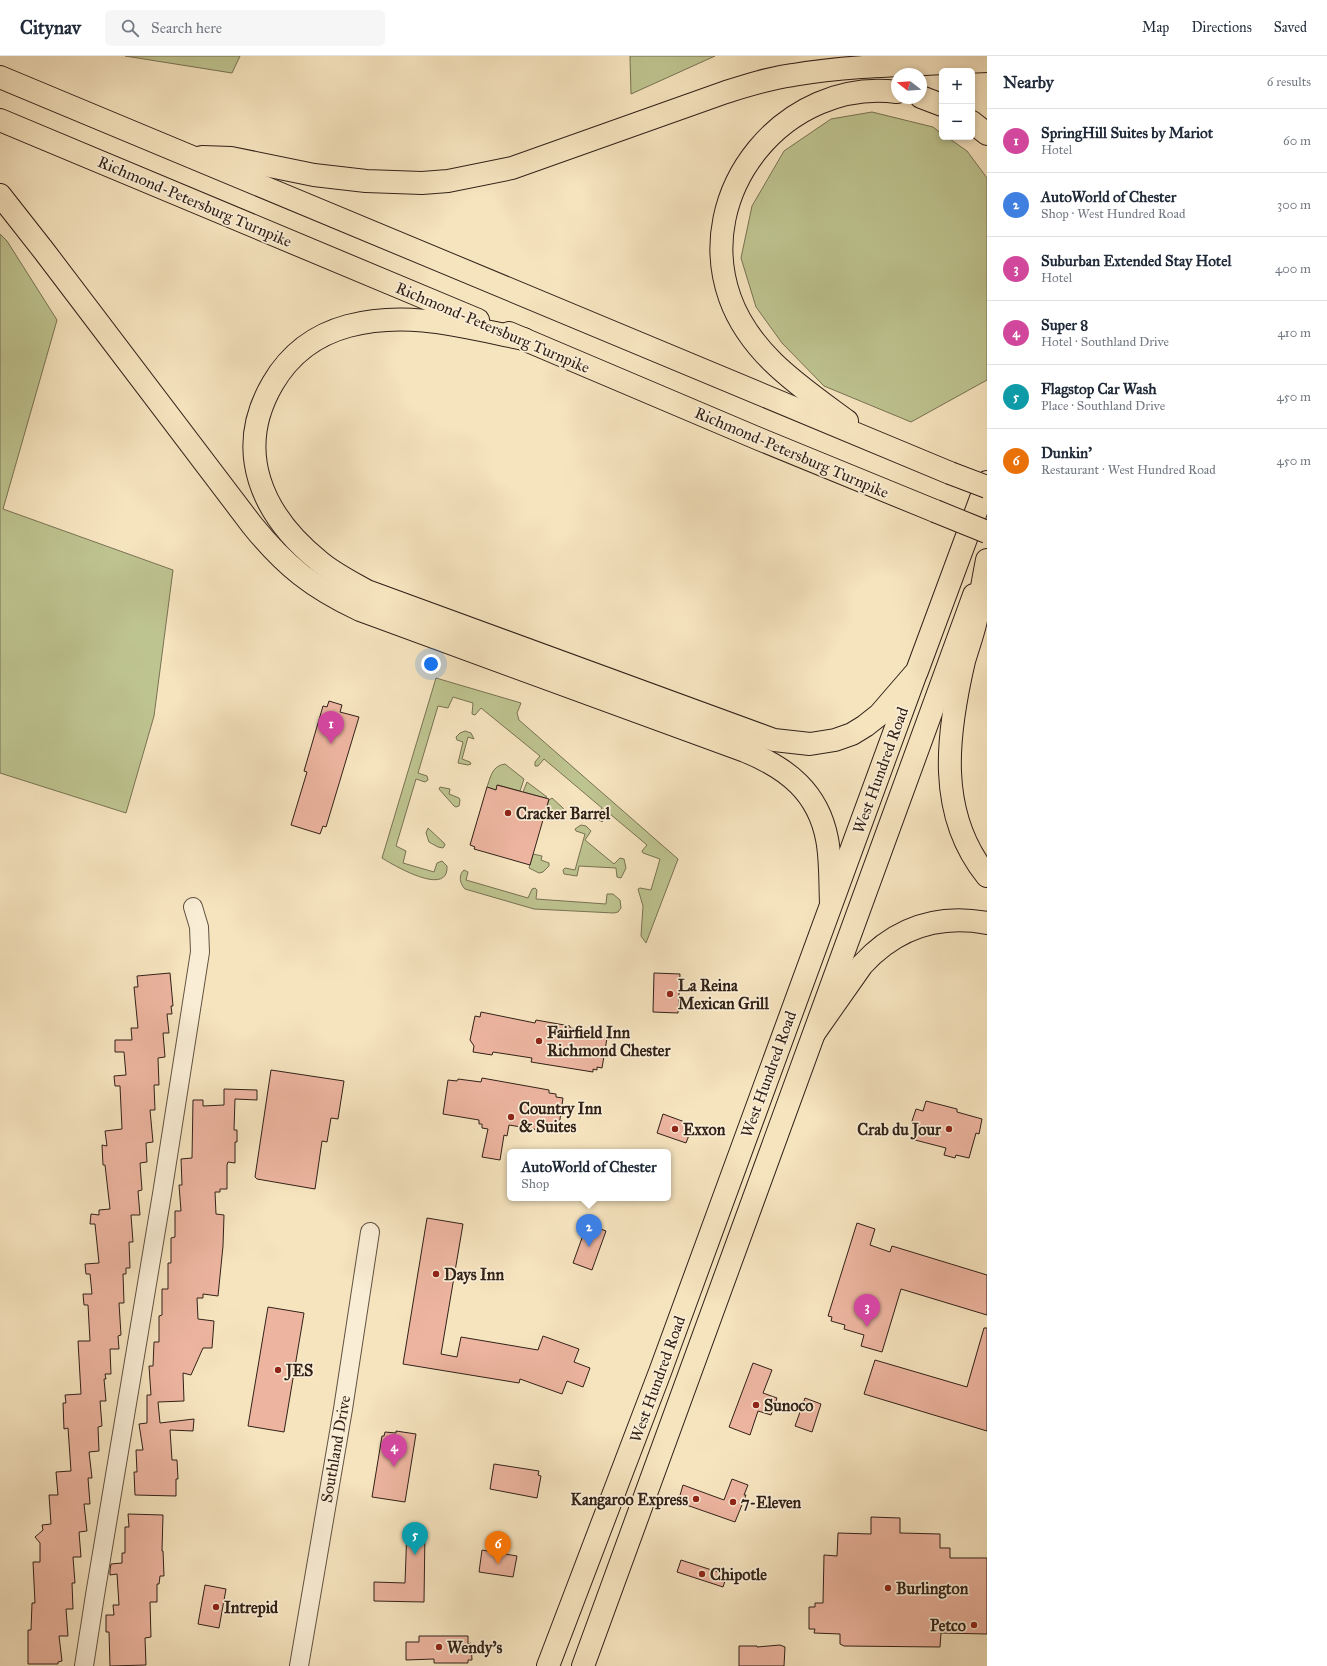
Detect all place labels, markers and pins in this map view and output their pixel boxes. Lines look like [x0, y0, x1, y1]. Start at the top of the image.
pin: 1 [318, 711, 344, 744]
place label: Cracker Barrel [516, 804, 611, 823]
marker: Cracker Barrel [503, 808, 513, 818]
place label: La Reina Mexican Grill [678, 976, 769, 1013]
marker: La Reina Mexican Grill [665, 989, 675, 999]
place label: Fairfield Inn Richmond Chester [547, 1023, 672, 1060]
marker: Fairfield Inn Richmond Chester [534, 1036, 544, 1046]
place label: Country Inn & Suites [519, 1099, 602, 1136]
marker: Country Inn & Suites [506, 1112, 516, 1122]
place label: Exxon [683, 1120, 726, 1139]
place label: Crab du Jour [857, 1120, 942, 1140]
marker: Exxon [670, 1124, 680, 1134]
marker: Crab du Jour [944, 1124, 954, 1134]
pin: 2 [576, 1214, 602, 1247]
place label: Days Inn [444, 1265, 504, 1285]
marker: Days Inn [431, 1269, 441, 1279]
pin: 3 [854, 1294, 880, 1327]
place label: JES [284, 1361, 313, 1381]
marker: JES [273, 1365, 283, 1375]
place label: Sunoco [764, 1396, 814, 1415]
marker: Sunoco [751, 1400, 761, 1410]
pin: 4 [381, 1434, 407, 1467]
place label: Kangaroo Express [571, 1490, 688, 1510]
place label: 7-Eleven [741, 1493, 802, 1512]
marker: Kangaroo Express [691, 1494, 701, 1504]
marker: 7-Eleven [728, 1497, 738, 1507]
pin: 5 [402, 1522, 428, 1555]
pin: 6 [485, 1531, 511, 1564]
place label: Chipotle [710, 1565, 767, 1585]
marker: Chipotle [697, 1569, 707, 1579]
place label: Burlington [896, 1579, 969, 1599]
marker: Burlington [883, 1583, 893, 1593]
place label: Intrepid [224, 1598, 279, 1618]
marker: Intrepid [211, 1602, 221, 1612]
place label: Petco [930, 1616, 966, 1635]
marker: Petco [969, 1620, 979, 1630]
place label: Wendy's [447, 1638, 502, 1658]
marker: Wendy's [434, 1642, 444, 1652]

